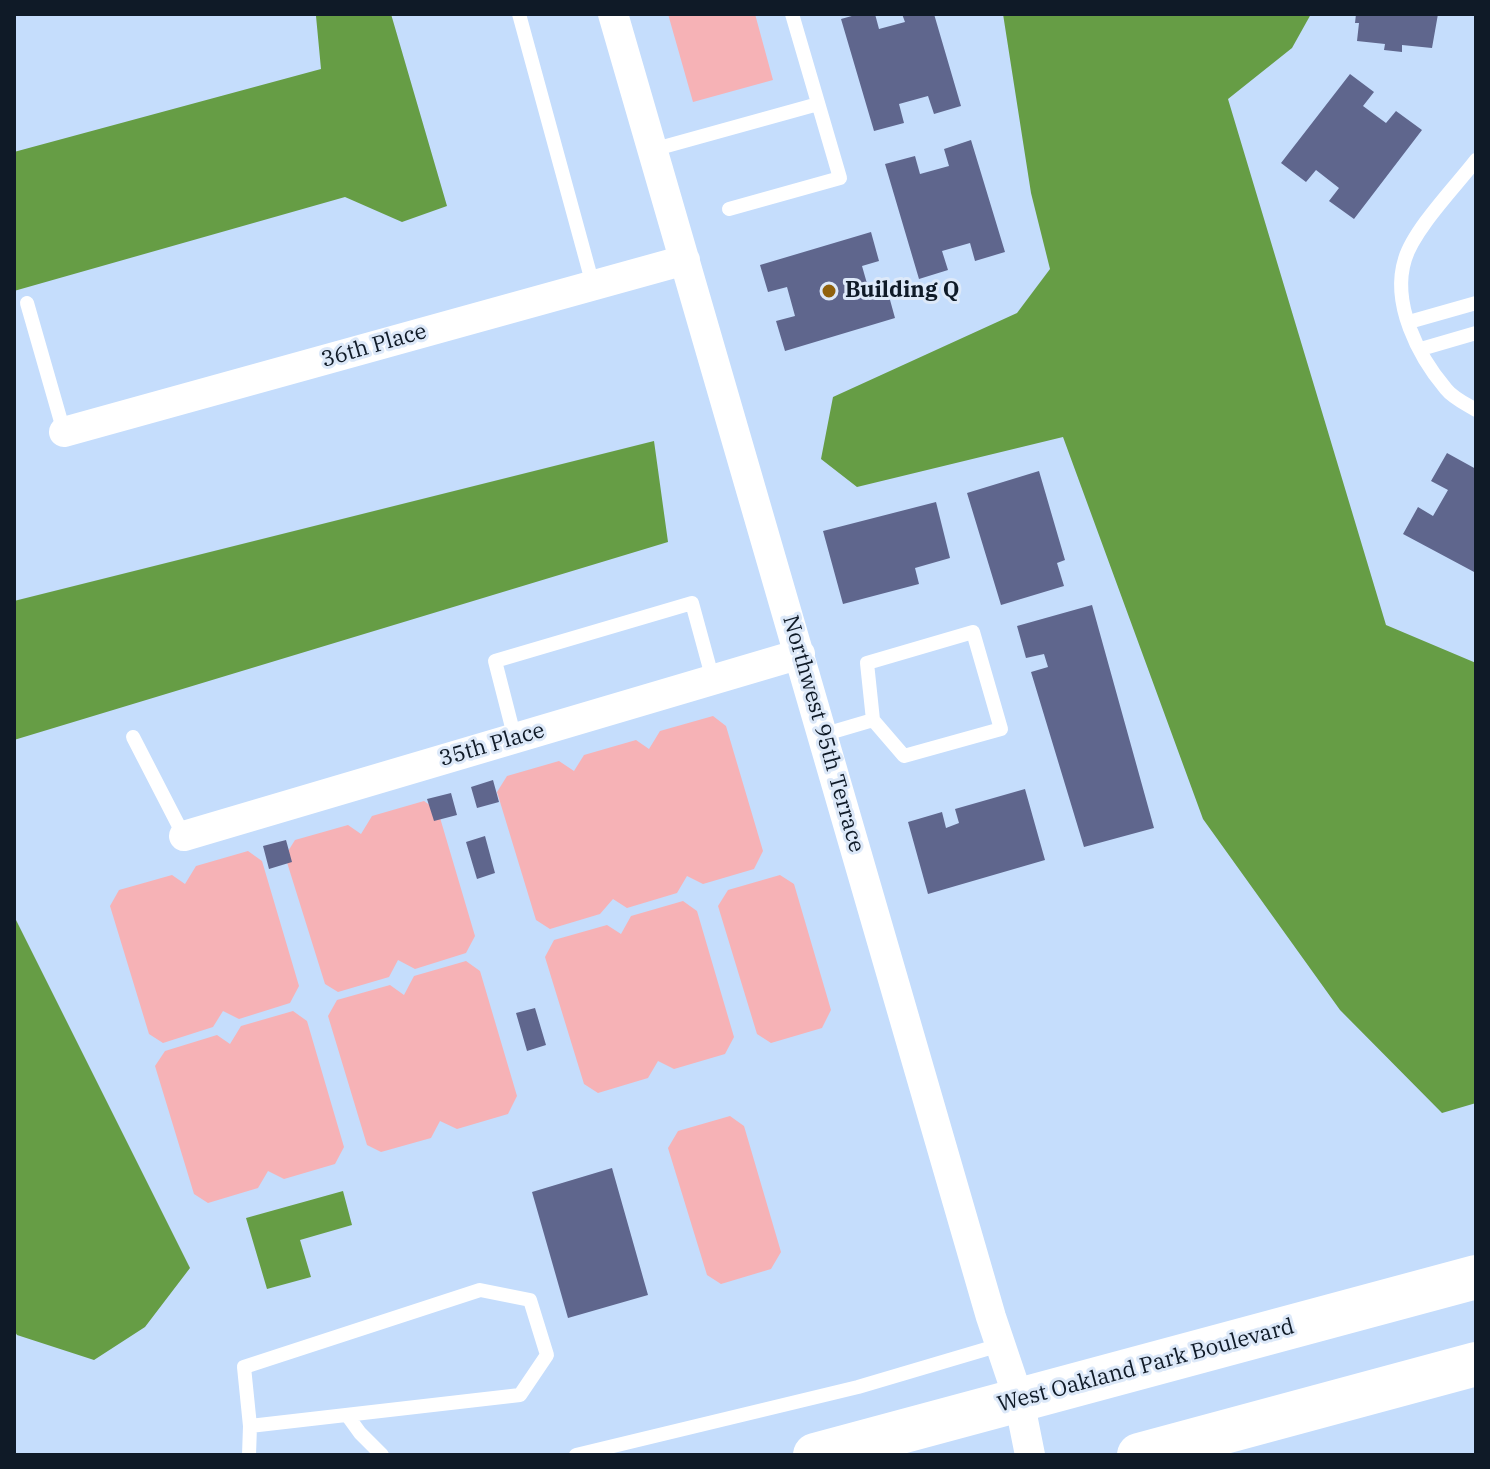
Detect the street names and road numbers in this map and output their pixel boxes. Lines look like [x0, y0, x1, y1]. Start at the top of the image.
street label: 36th Place [318, 318, 430, 374]
street label: Northwest 95th Terrace [776, 612, 870, 856]
street label: 35th Place [436, 717, 548, 773]
street label: West Oakland Park Boulevard [995, 1314, 1297, 1418]

